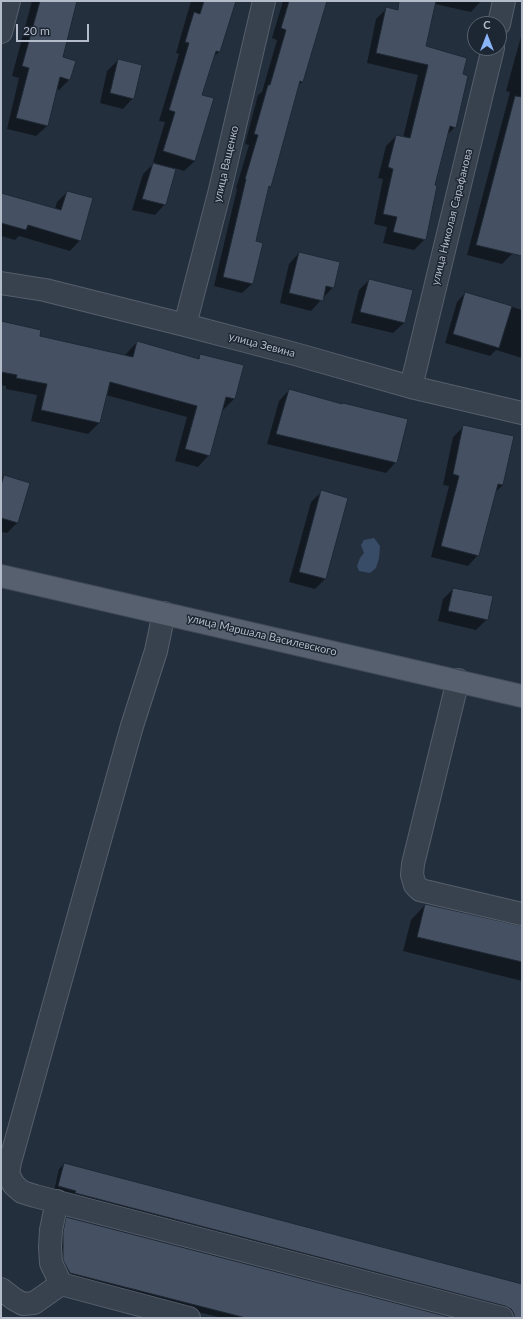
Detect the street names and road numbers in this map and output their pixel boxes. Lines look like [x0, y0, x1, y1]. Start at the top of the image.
street label: улица Ващенко [211, 124, 241, 204]
street label: улица Николая Сарафанова [429, 147, 475, 287]
street label: улица Зевина [227, 330, 297, 360]
street label: улица Маршала Василевского [186, 611, 338, 659]

